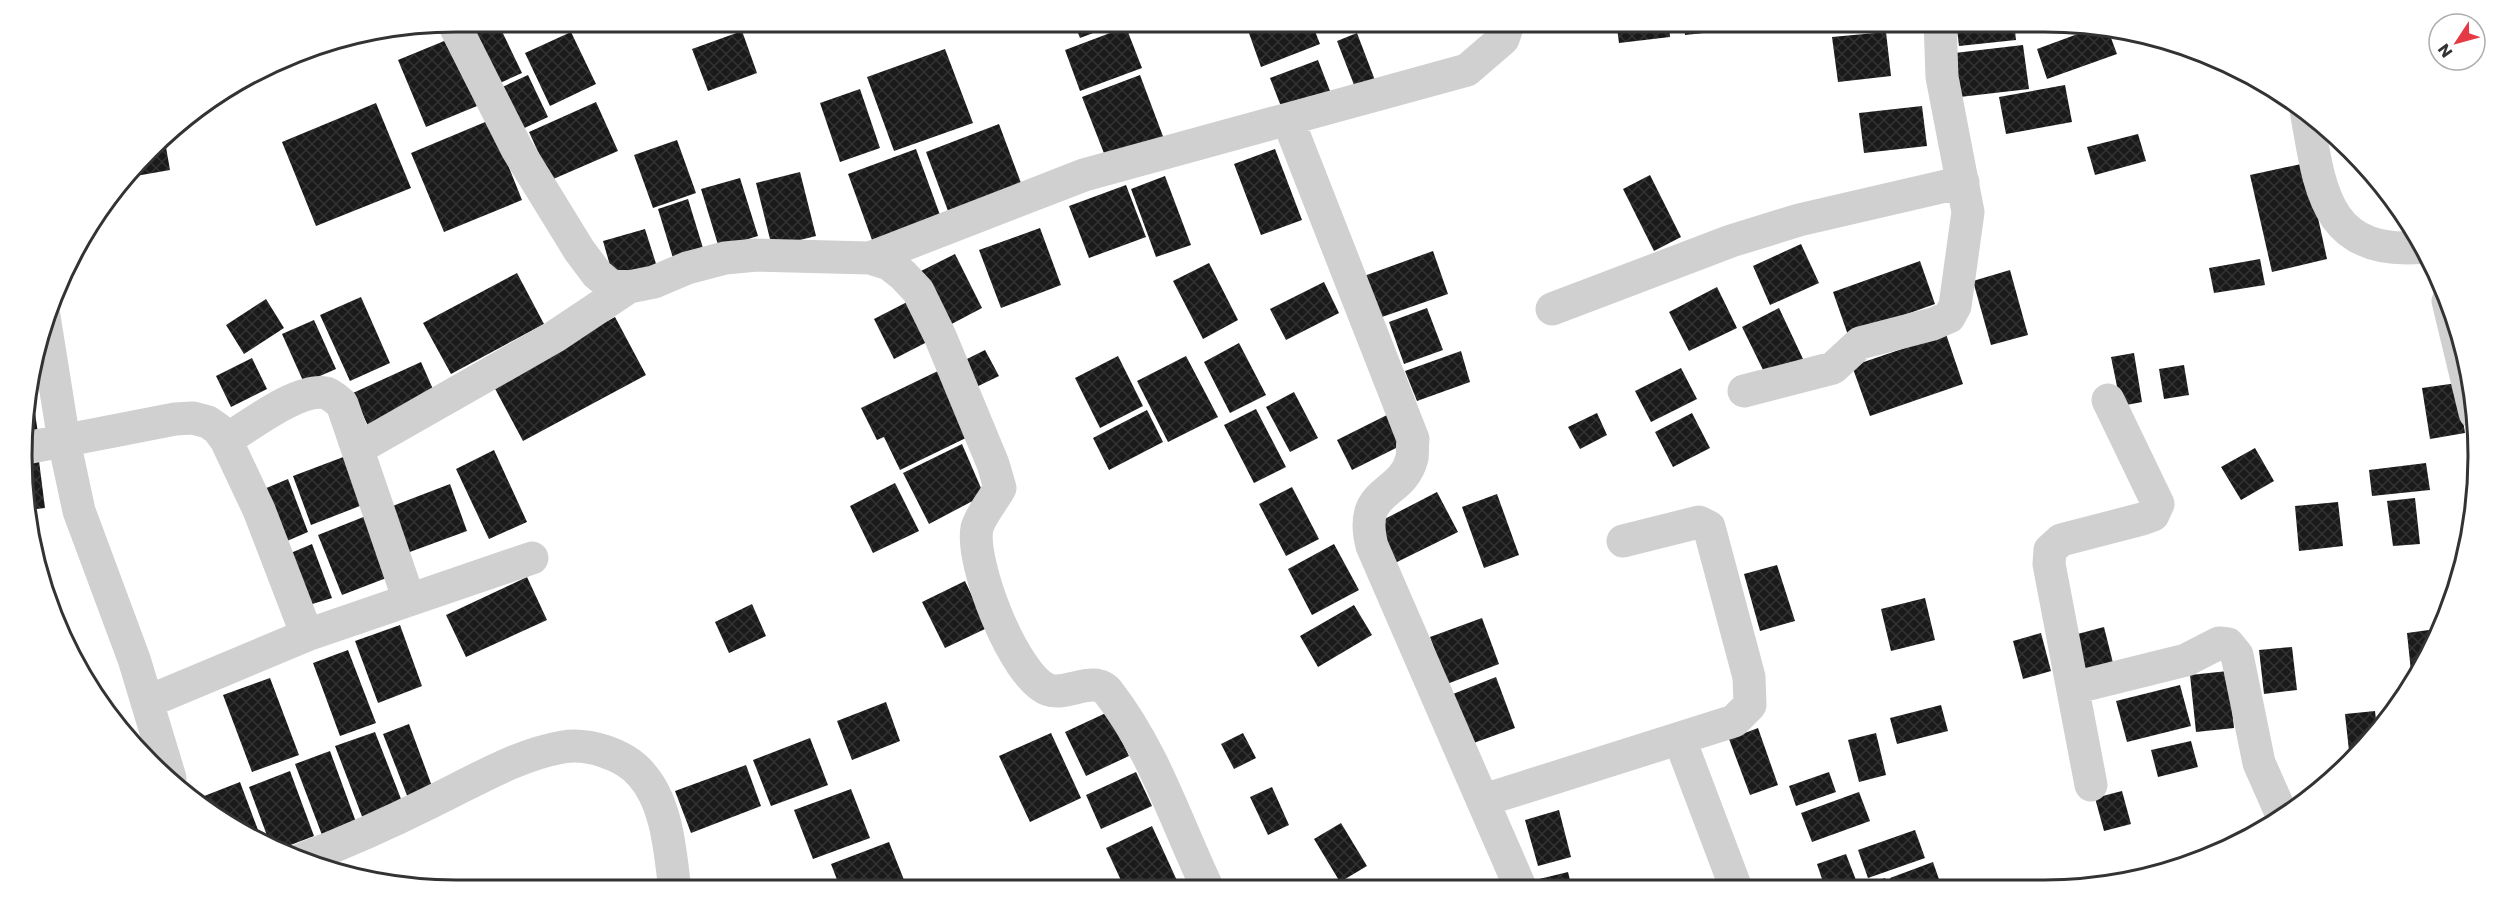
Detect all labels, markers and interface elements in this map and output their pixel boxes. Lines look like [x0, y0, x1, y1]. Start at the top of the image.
north arrow [2427, 12, 2487, 72]
text: N [2432, 39, 2458, 62]

